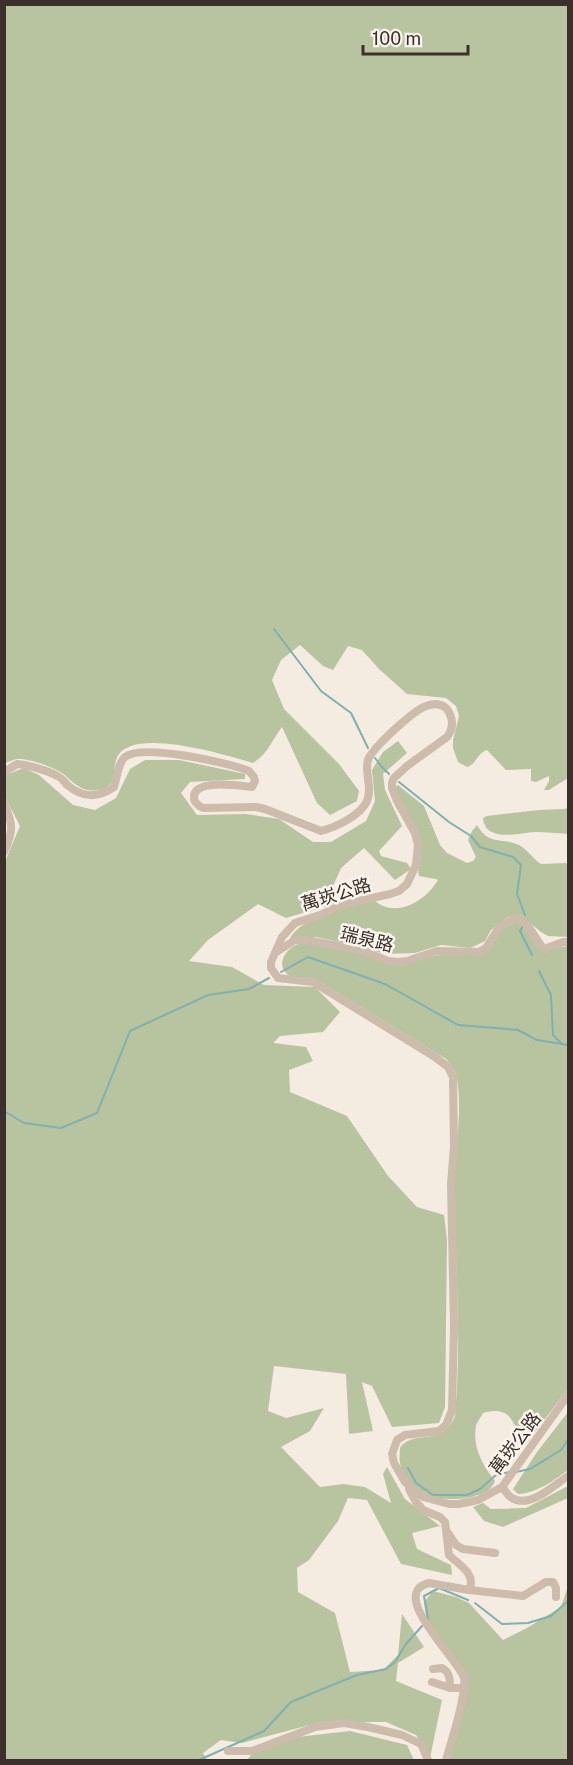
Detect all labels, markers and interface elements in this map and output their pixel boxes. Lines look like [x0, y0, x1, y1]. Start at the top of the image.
scale bar [363, 18, 468, 56]
text: 100 m [372, 28, 421, 49]
street label: 萬崁公路 [299, 873, 373, 915]
street label: 瑞泉路 [338, 922, 396, 956]
street label: 萬崁公路 [485, 1408, 545, 1478]

